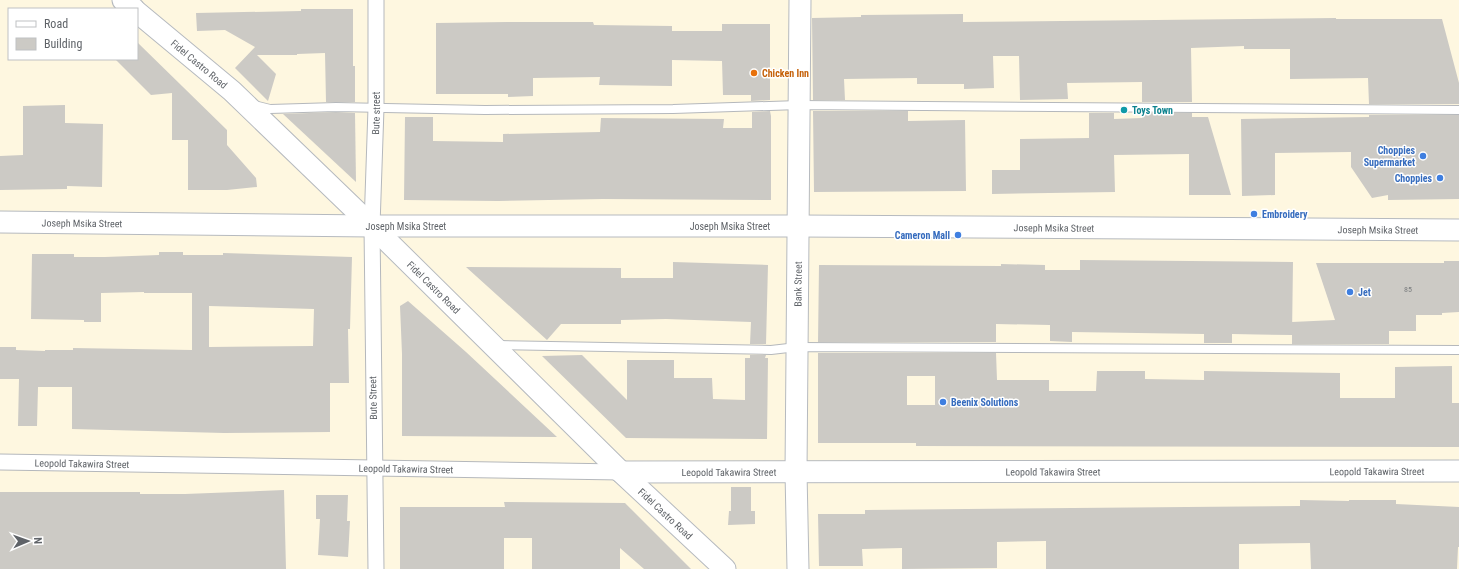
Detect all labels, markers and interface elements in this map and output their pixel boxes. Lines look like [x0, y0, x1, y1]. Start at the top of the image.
legend [8, 8, 138, 60]
text: Road [44, 17, 68, 31]
text: Building [44, 37, 82, 51]
street label: Fidel Castro Road [169, 37, 230, 90]
marker: Chicken Inn [749, 68, 759, 78]
place label: Chicken Inn [762, 68, 809, 79]
street label: Bute street [370, 92, 382, 135]
marker: Toys Town [1119, 105, 1129, 115]
place label: Toys Town [1132, 105, 1173, 116]
place label: Choppies Supermarket [1364, 145, 1415, 168]
marker: Choppies Supermarket [1418, 151, 1428, 161]
place label: Choppies [1395, 173, 1432, 184]
marker: Choppies [1435, 173, 1445, 183]
marker: Embroidery [1249, 209, 1259, 219]
place label: Embroidery [1262, 209, 1308, 220]
street label: Joseph Msika Street [42, 217, 122, 229]
street label: Joseph Msika Street [366, 220, 446, 232]
street label: Joseph Msika Street [690, 221, 770, 232]
street label: Joseph Msika Street [1014, 222, 1094, 233]
street label: Joseph Msika Street [1338, 224, 1418, 235]
place label: Cameron Mall [895, 230, 950, 241]
marker: Cameron Mall [953, 230, 963, 240]
street label: Fidel Castro Road [405, 259, 463, 316]
street label: Bank Street [792, 261, 803, 307]
house number: 85 [1404, 285, 1412, 294]
marker: Jet [1345, 287, 1355, 297]
place label: Jet [1358, 287, 1371, 298]
street label: Bute Street [367, 376, 379, 420]
marker: Beenix Solutions [938, 397, 948, 407]
place label: Beenix Solutions [951, 397, 1019, 408]
street label: Leopold Takawira Street [35, 457, 130, 470]
street label: Leopold Takawira Street [358, 462, 453, 475]
street label: Leopold Takawira Street [682, 466, 776, 477]
street label: Leopold Takawira Street [1006, 466, 1100, 477]
street label: Leopold Takawira Street [1330, 466, 1424, 477]
street label: Fidel Castro Road [636, 486, 695, 541]
north arrow [8, 521, 48, 561]
text: N [31, 537, 44, 545]

